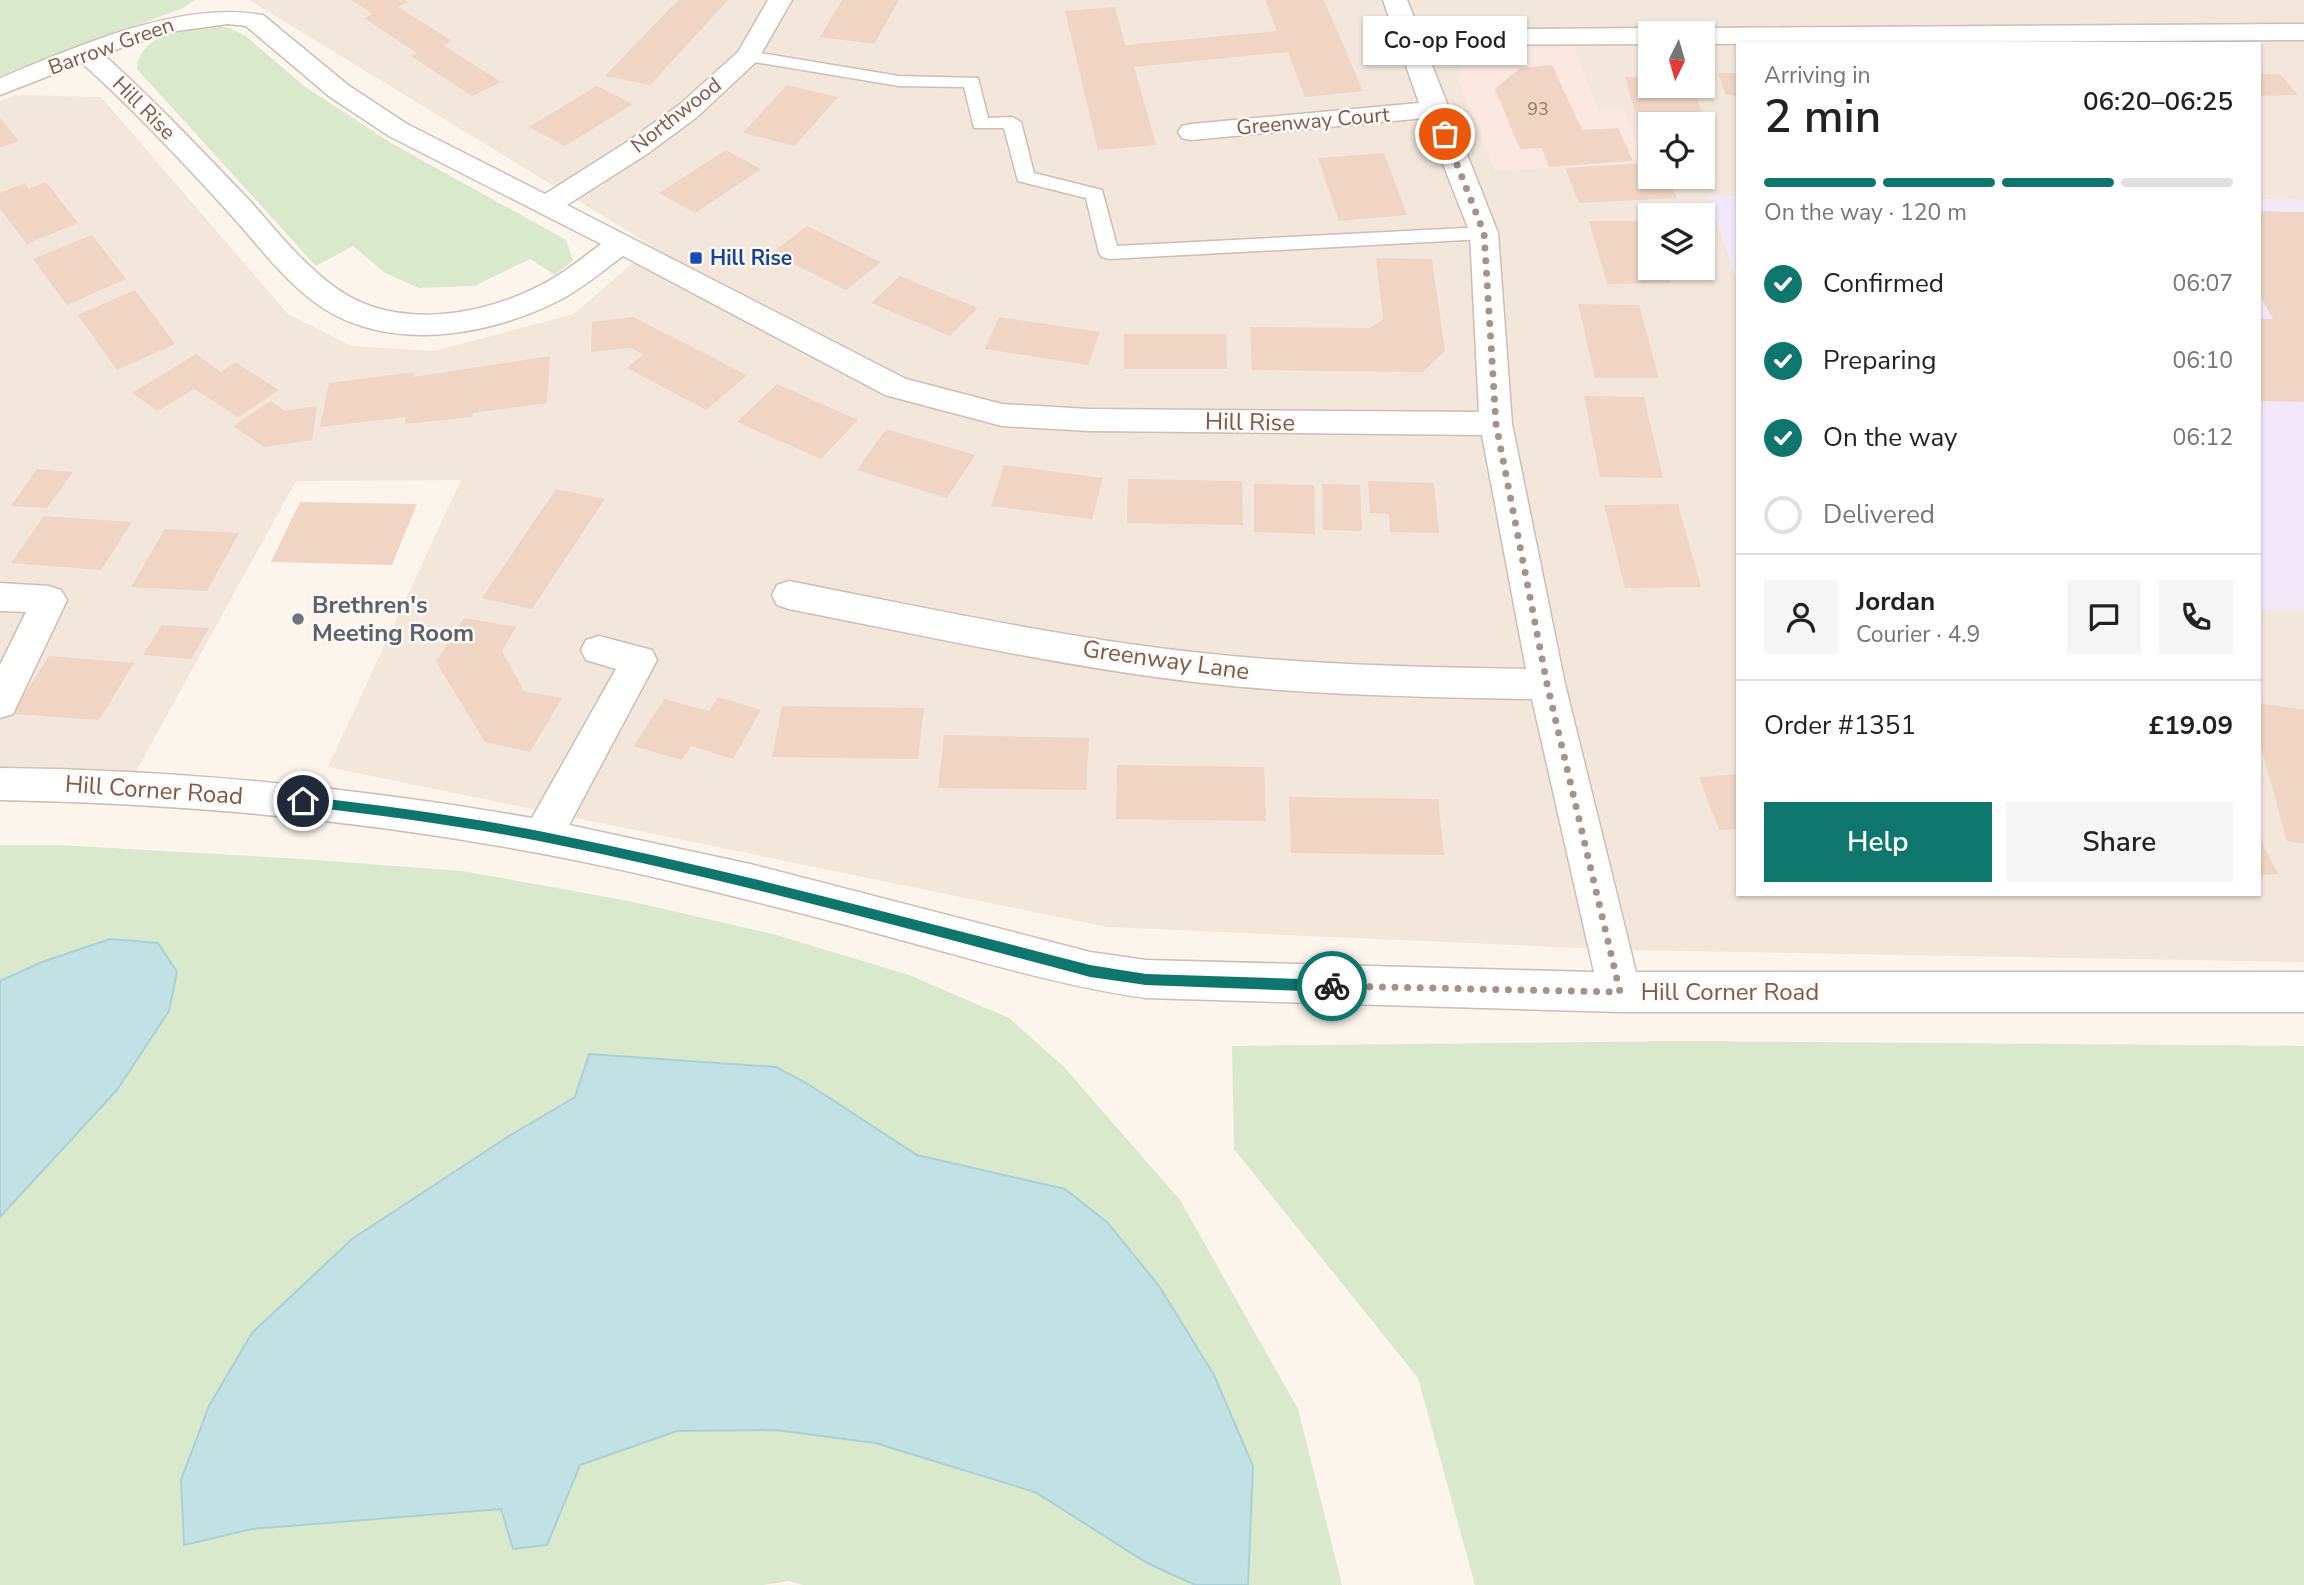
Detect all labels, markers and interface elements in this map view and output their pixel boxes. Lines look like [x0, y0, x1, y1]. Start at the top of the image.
street label: Barrow Green [44, 10, 178, 82]
callout: Co-op Food [1363, 15, 1527, 64]
north arrow [1638, 21, 1715, 98]
map controls [1638, 21, 1715, 280]
text: Co-op Food [1384, 25, 1506, 56]
text: Arriving in [1764, 60, 1871, 91]
street label: Hill Rise [106, 70, 182, 146]
street label: Northwood [625, 71, 727, 159]
text: 06:20–06:25 [2083, 84, 2233, 119]
text: 2 min [1764, 85, 1881, 148]
house number: 93 [1527, 97, 1549, 121]
street label: Greenway Court [1235, 100, 1391, 142]
pin [1415, 104, 1475, 164]
button: locate [1638, 112, 1715, 189]
icon: bag [1426, 115, 1464, 153]
text: On the way · 120 m [1764, 197, 1967, 228]
button: layers [1638, 203, 1715, 280]
place label: Hill Rise [710, 244, 792, 272]
marker: Hill Rise [688, 250, 704, 266]
icon: check [1764, 265, 1802, 303]
text: Confirmed [1823, 266, 1944, 301]
text: 06:07 [2173, 268, 2233, 299]
icon: check [1764, 342, 1802, 380]
text: Preparing [1823, 343, 1936, 378]
text: 06:10 [2173, 345, 2233, 376]
street label: Hill Rise [1205, 405, 1295, 439]
icon: check [1764, 419, 1802, 457]
text: On the way [1823, 420, 1957, 455]
text: 06:12 [2173, 422, 2233, 453]
text: Delivered [1823, 497, 1935, 532]
button: person [1764, 580, 1838, 654]
button: chat [2067, 580, 2141, 654]
button: phone [2159, 580, 2233, 654]
text: Jordan [1856, 584, 1935, 619]
place label: Brethren's Meeting Room [312, 589, 474, 649]
marker: Brethren's Meeting Room [290, 611, 306, 627]
text: Courier · 4.9 [1856, 619, 1980, 650]
street label: Greenway Lane [1081, 632, 1251, 688]
text: Order #1351 [1764, 708, 1916, 743]
text: £19.09 [2149, 708, 2233, 743]
street label: Hill Corner Road [64, 768, 244, 812]
pin [273, 771, 333, 831]
icon: home [284, 782, 322, 820]
button: Help [1764, 802, 1992, 882]
button: Share [2006, 802, 2233, 882]
courier [1297, 951, 1367, 1021]
icon: bike [1313, 967, 1351, 1005]
street label: Hill Corner Road [1641, 976, 1819, 1008]

